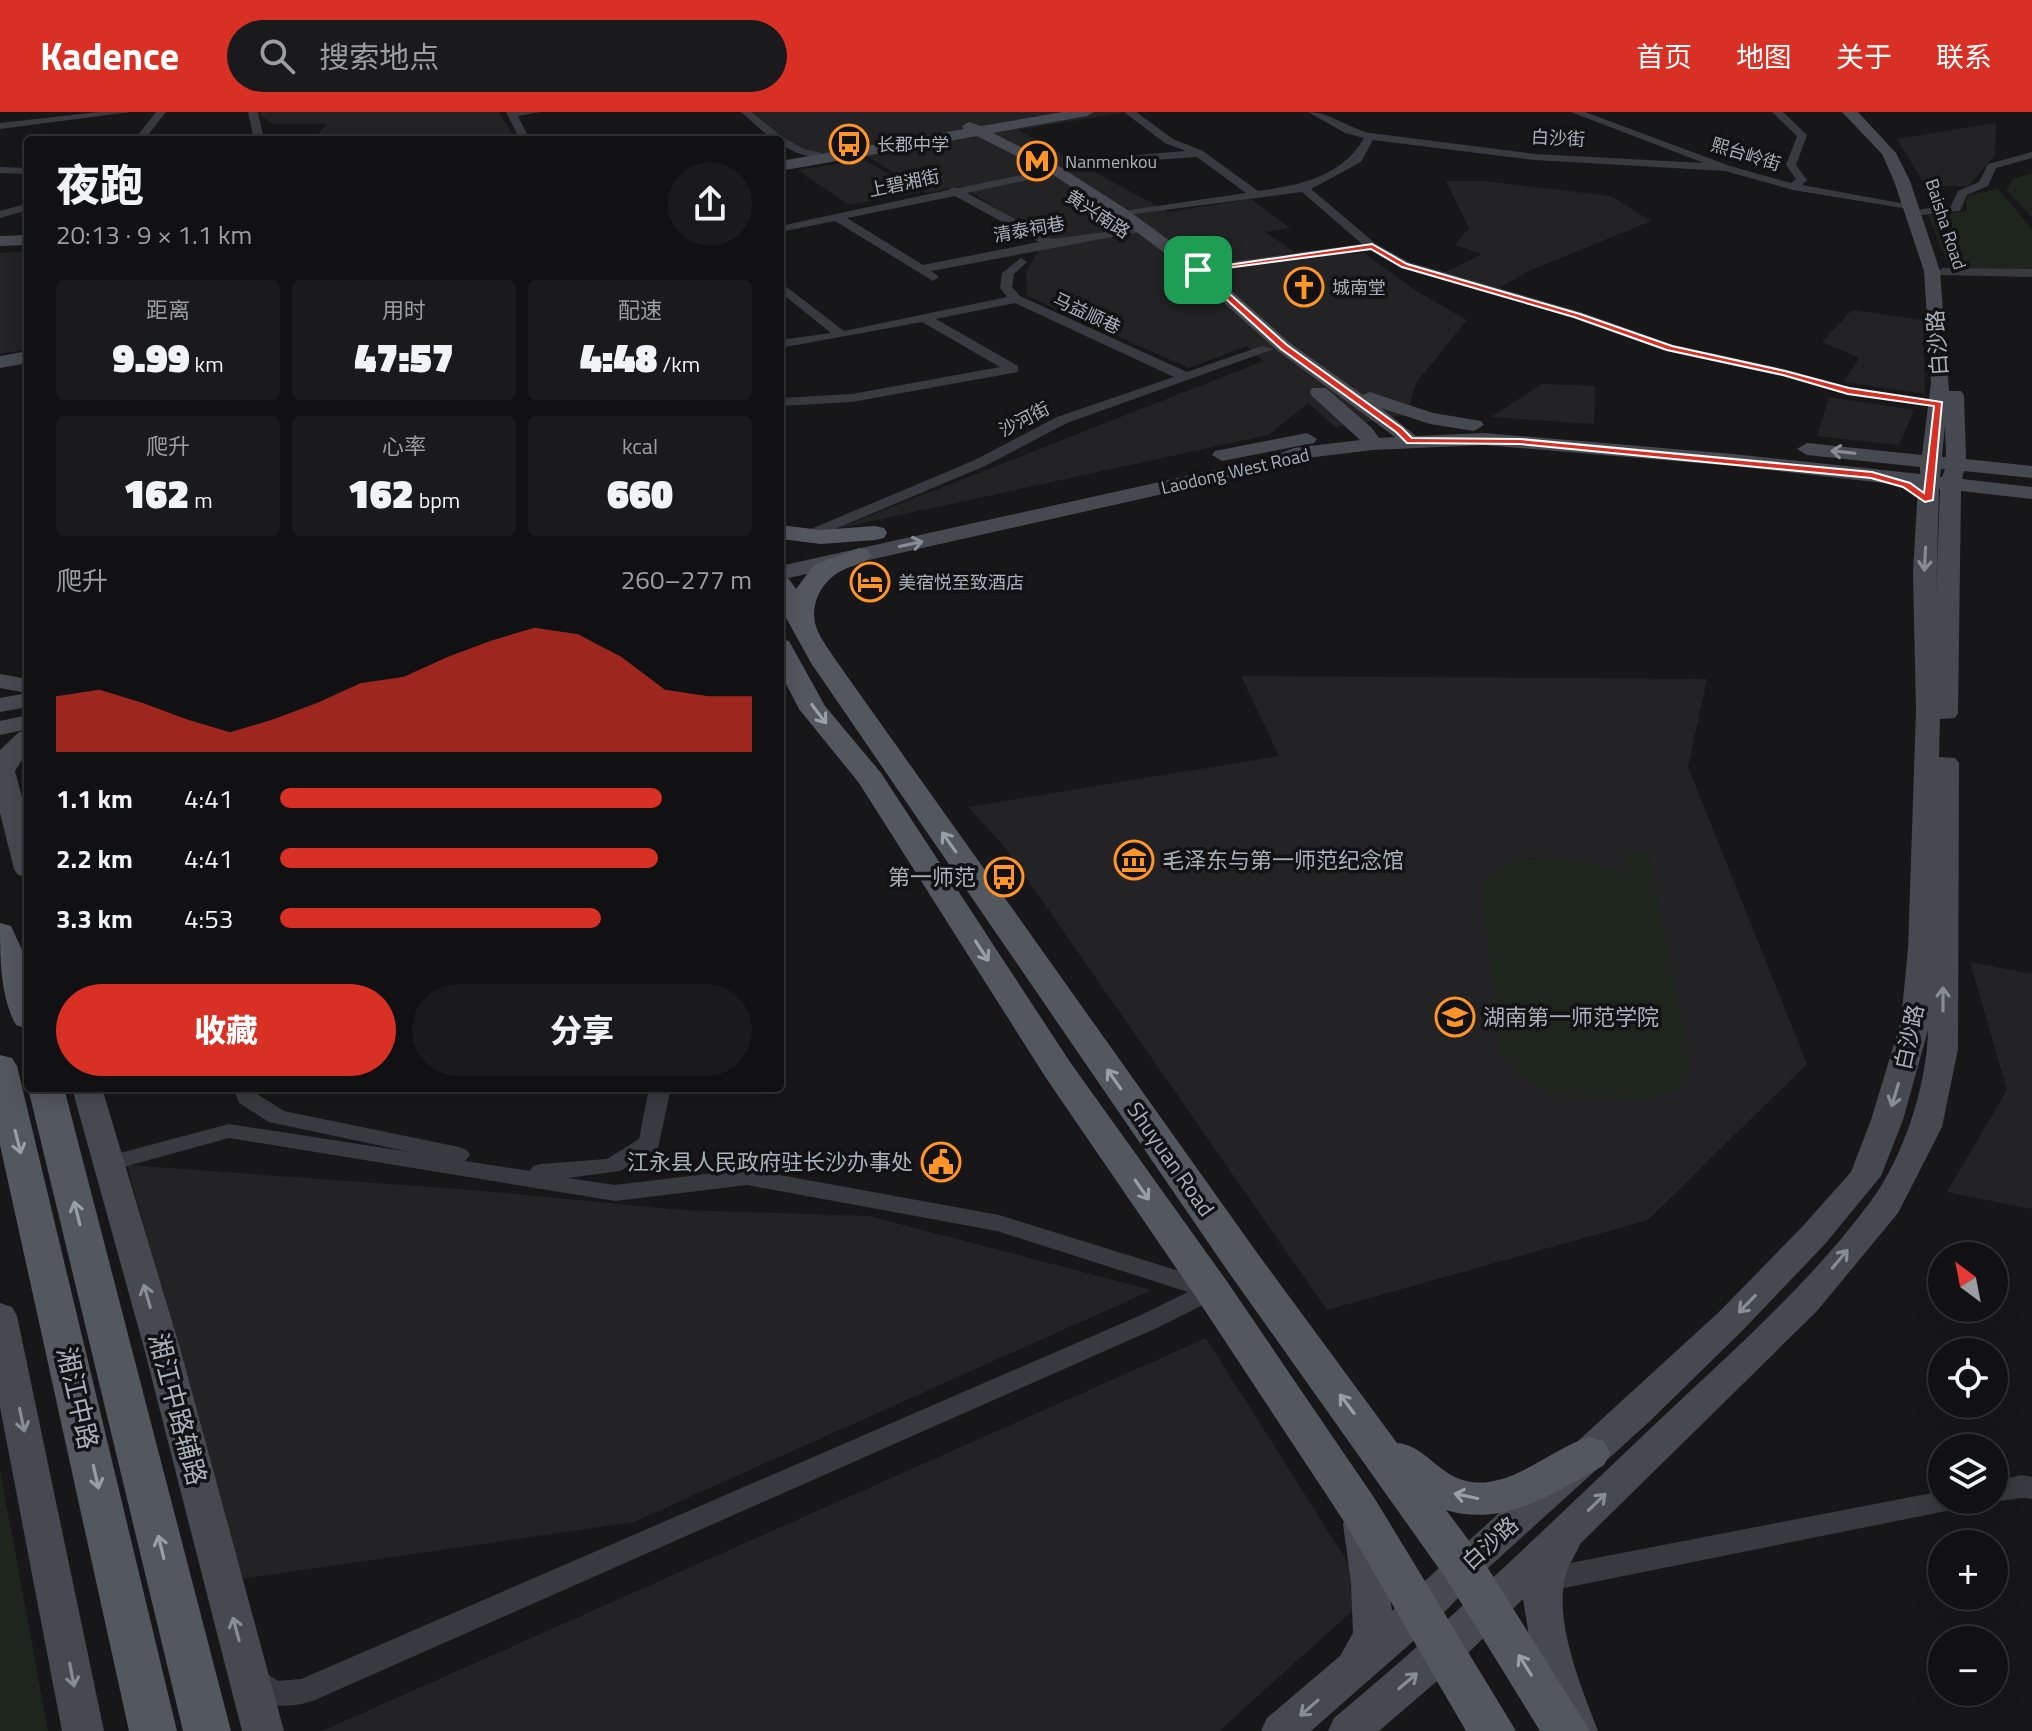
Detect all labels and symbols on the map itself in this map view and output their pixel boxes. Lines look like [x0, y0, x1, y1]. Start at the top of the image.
bus stop icon: 长郡中学 [828, 123, 870, 165]
street label: 白沙街 [1530, 123, 1586, 153]
place label: 长郡中学 [877, 131, 949, 158]
street label: 熙台岭街 [1708, 131, 1784, 177]
metro station icon: Nanmenkou [1016, 140, 1058, 182]
place label: Nanmenkou [1065, 148, 1157, 175]
street label: 上碧湘街 [866, 162, 942, 204]
street label: Baisha Road [1919, 175, 1973, 273]
street label: 黄兴南路 [1060, 183, 1136, 245]
street label: 清泰祠巷 [991, 209, 1067, 249]
pin [1164, 236, 1232, 304]
church icon: 城南堂 [1283, 266, 1325, 308]
place label: 城南堂 [1332, 274, 1386, 301]
street label: 马益顺巷 [1049, 286, 1125, 340]
street label: 白沙路 [1918, 309, 1956, 377]
street label: 沙河街 [994, 395, 1054, 443]
street label: Laodong West Road [1158, 441, 1312, 501]
one-way arrow [1830, 445, 1857, 460]
one-way arrow [898, 536, 923, 551]
one-way arrow [1917, 545, 1932, 572]
hotel icon: 美宿悦至致酒店 [849, 561, 891, 603]
place label: 美宿悦至致酒店 [898, 569, 1024, 596]
one-way arrow [810, 703, 827, 725]
one-way arrow [941, 832, 957, 854]
museum icon: 毛泽东与第一师范纪念馆 [1113, 839, 1155, 881]
place label: 毛泽东与第一师范纪念馆 [1162, 843, 1404, 877]
bus stop icon: 第一师范 [983, 856, 1025, 898]
place label: 第一师范 [888, 860, 976, 894]
one-way arrow [974, 939, 990, 962]
one-way arrow [1935, 986, 1951, 1013]
school or university icon: 湖南第一师范学院 [1434, 996, 1476, 1038]
place label: 湖南第一师范学院 [1483, 1000, 1659, 1034]
street label: 白沙路 [1886, 1001, 1932, 1073]
one-way arrow [1106, 1068, 1122, 1090]
one-way arrow [1887, 1082, 1902, 1108]
street label: Shuyuan Road [1119, 1095, 1223, 1223]
one-way arrow [11, 1128, 26, 1154]
public building icon: 江永县人民政府驻长沙办事处 [920, 1141, 962, 1183]
place label: 江永县人民政府驻长沙办事处 [627, 1145, 913, 1179]
one-way arrow [1134, 1179, 1150, 1201]
one-way arrow [69, 1201, 84, 1227]
north arrow [1928, 1242, 2008, 1322]
one-way arrow [1831, 1249, 1849, 1270]
one-way arrow [139, 1284, 154, 1310]
one-way arrow [1738, 1294, 1757, 1313]
street label: 湘江中路辅路 [139, 1329, 217, 1489]
street label: 湘江中路 [47, 1343, 109, 1453]
one-way arrow [1339, 1393, 1356, 1415]
one-way arrow [15, 1406, 30, 1432]
one-way arrow [89, 1463, 104, 1489]
one-way arrow [1454, 1488, 1480, 1503]
one-way arrow [1587, 1492, 1607, 1511]
street label: 白沙路 [1454, 1508, 1526, 1578]
one-way arrow [153, 1534, 168, 1560]
one-way arrow [228, 1616, 243, 1642]
one-way arrow [1517, 1654, 1534, 1676]
one-way arrow [65, 1662, 80, 1687]
one-way arrow [1398, 1672, 1418, 1690]
one-way arrow [1299, 1699, 1319, 1717]

